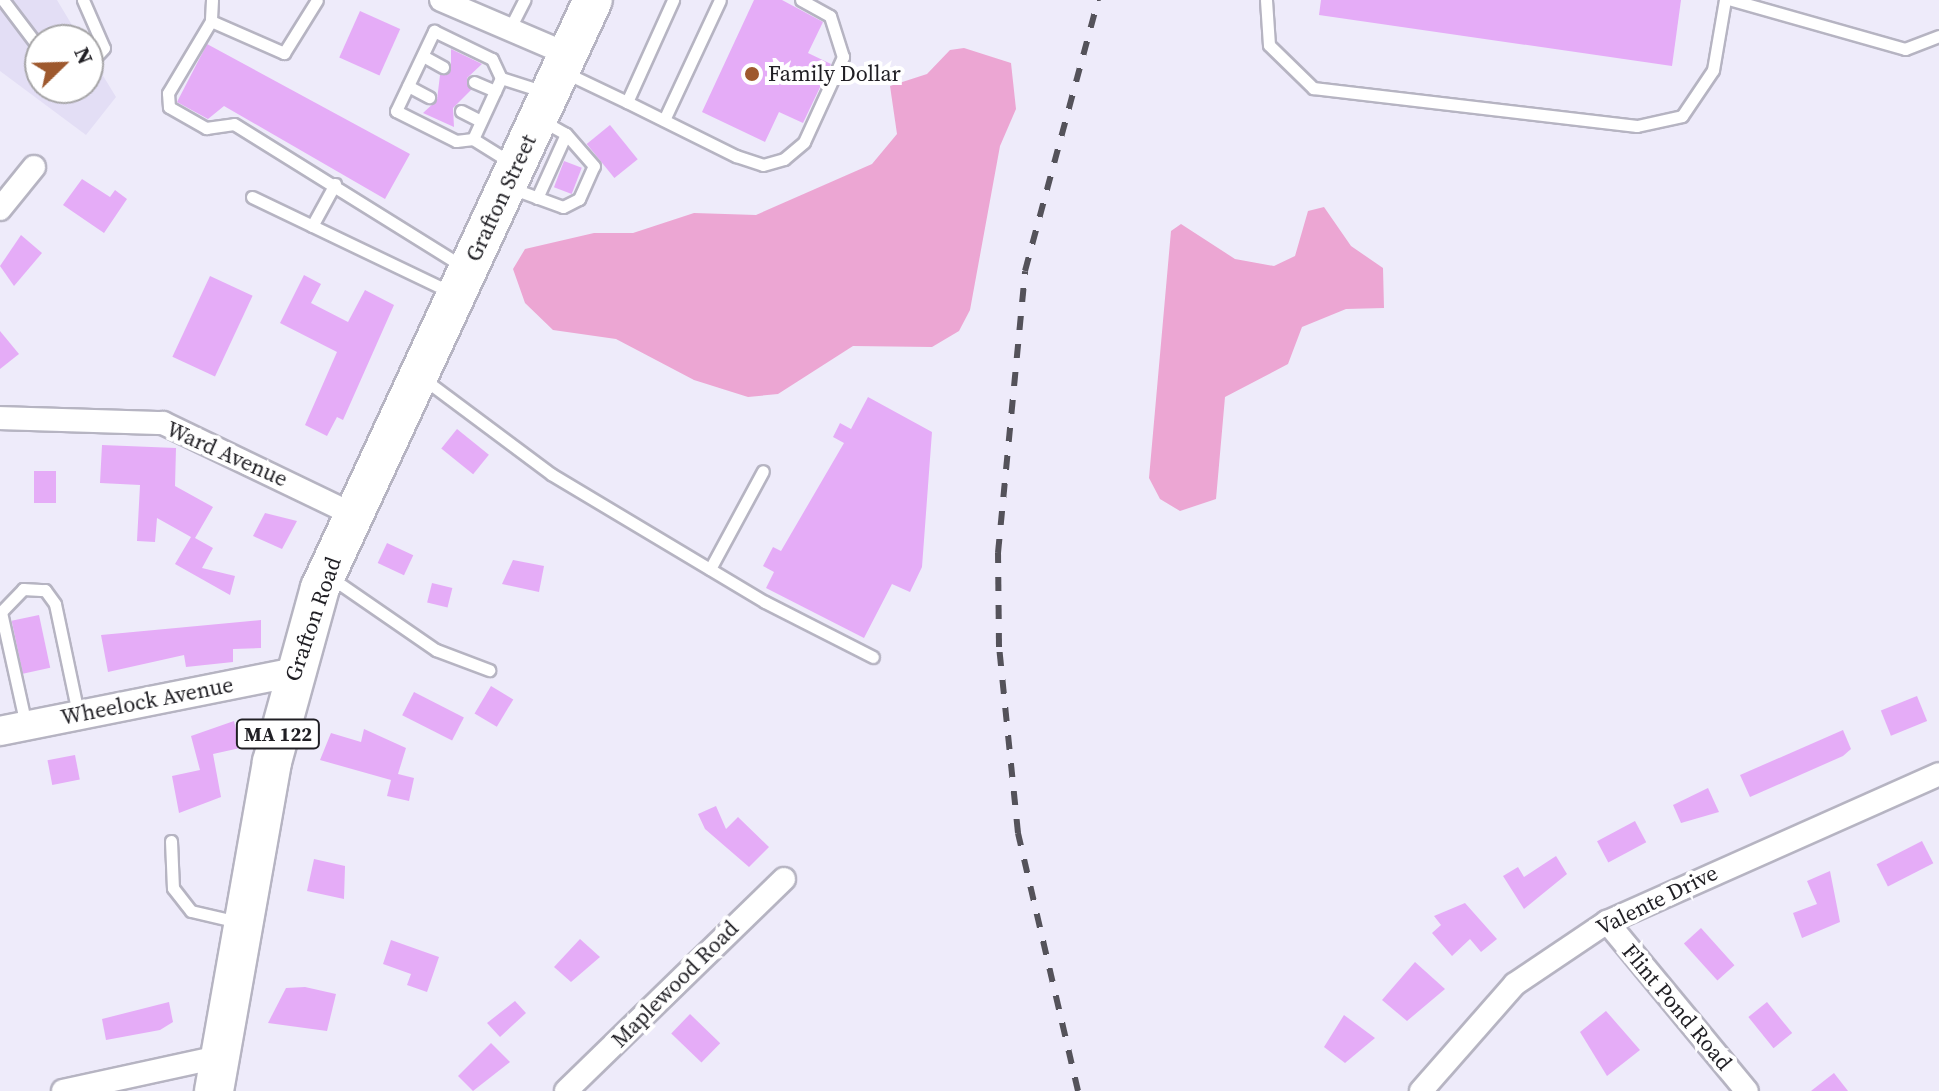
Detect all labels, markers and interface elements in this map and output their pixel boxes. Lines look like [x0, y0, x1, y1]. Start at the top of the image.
north arrow [24, 24, 104, 104]
text: N [67, 42, 101, 69]
place label: Family Dollar [768, 61, 901, 87]
marker: Family Dollar [743, 65, 761, 83]
street label: Grafton Street [460, 130, 542, 266]
street label: Ward Avenue [162, 416, 292, 492]
street label: Grafton Road [279, 553, 347, 685]
street label: Wheelock Avenue [59, 671, 235, 731]
road number: MA 122 [234, 718, 322, 750]
street label: Valente Drive [1592, 859, 1722, 941]
street label: Maplewood Road [606, 915, 744, 1053]
street label: Flint Pond Road [1617, 938, 1737, 1076]

